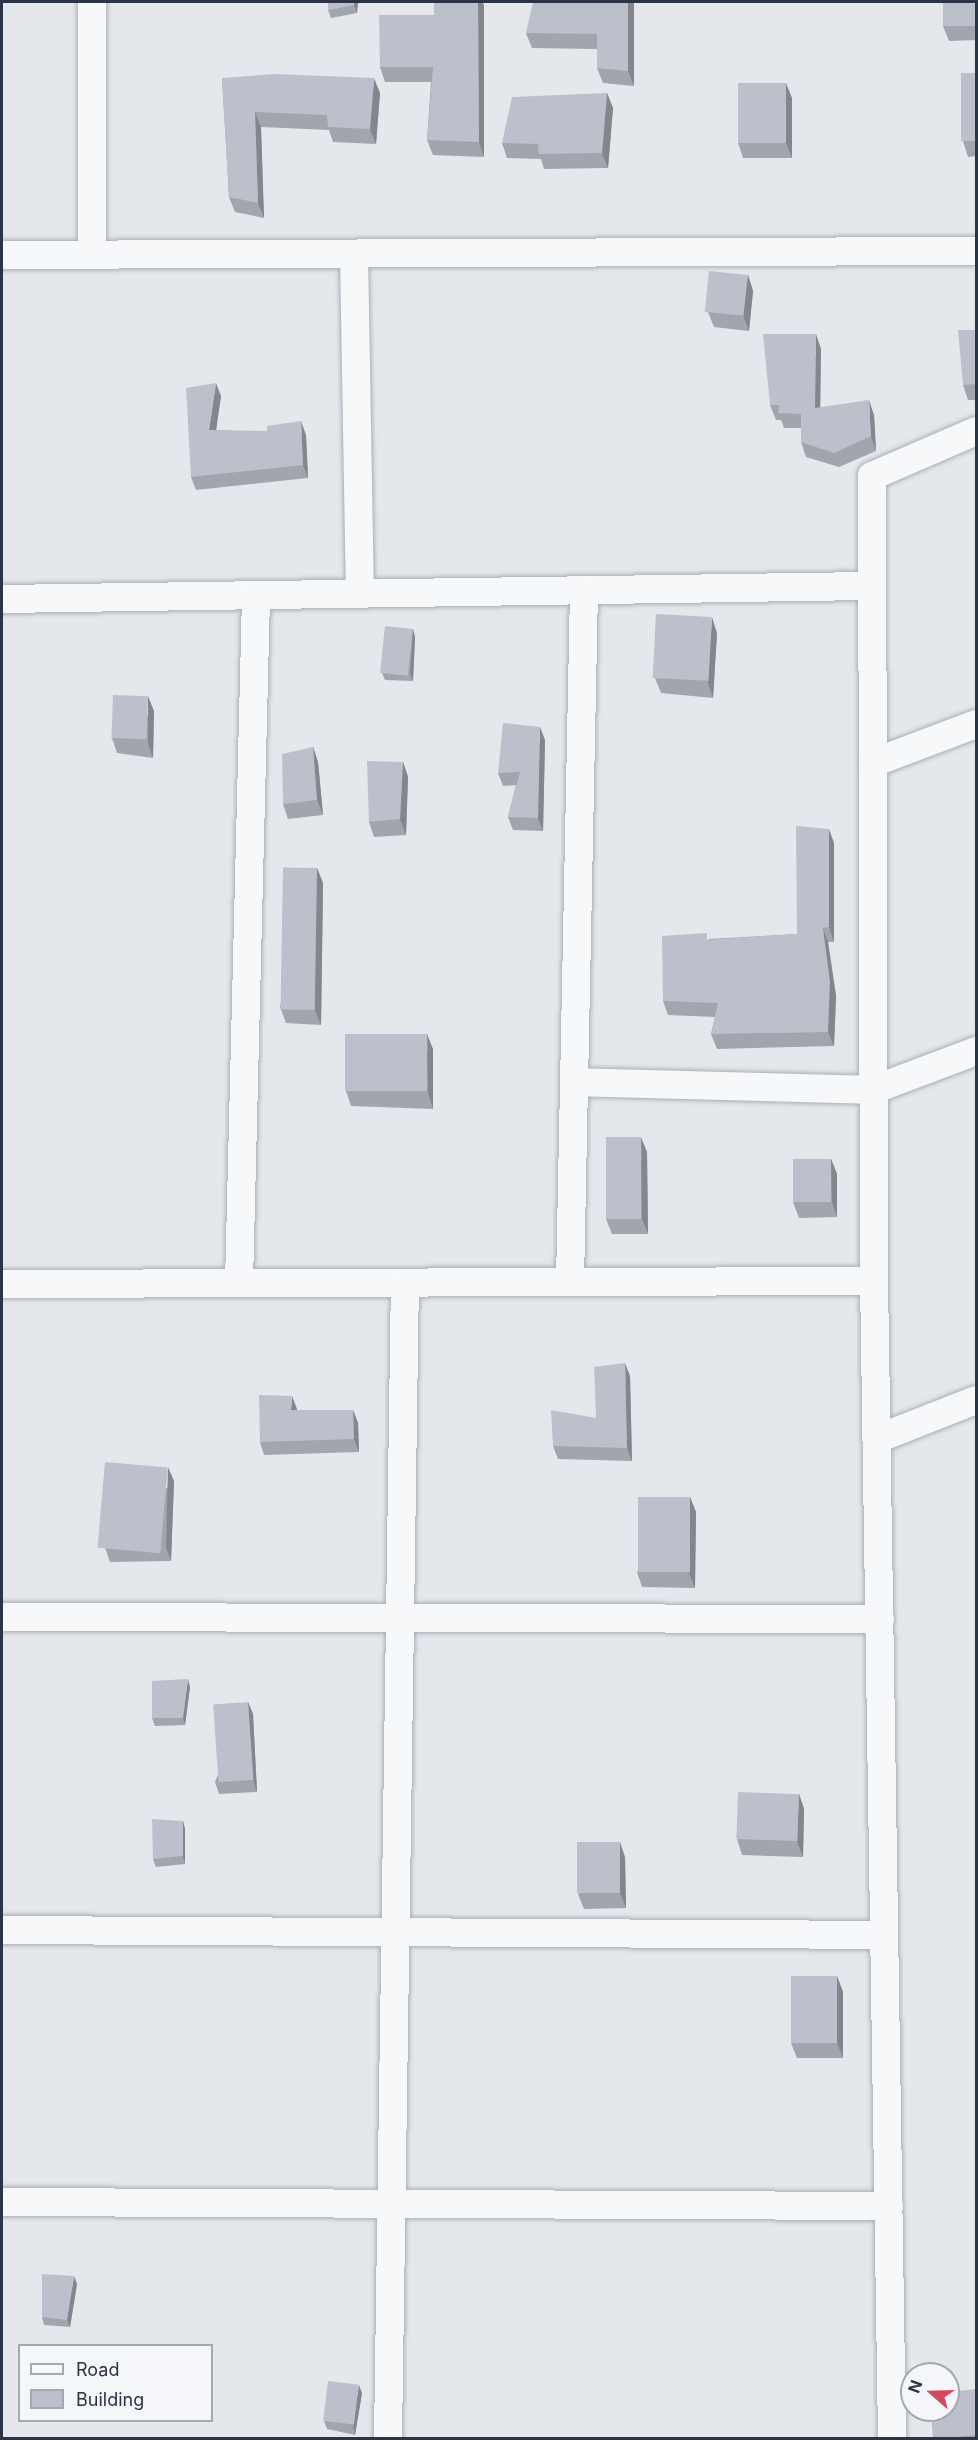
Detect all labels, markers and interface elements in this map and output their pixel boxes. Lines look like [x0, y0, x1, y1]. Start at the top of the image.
legend [18, 2344, 213, 2422]
text: Road [76, 2359, 119, 2380]
north arrow [900, 2362, 960, 2422]
text: N [903, 2377, 926, 2396]
text: Building [76, 2389, 144, 2410]

